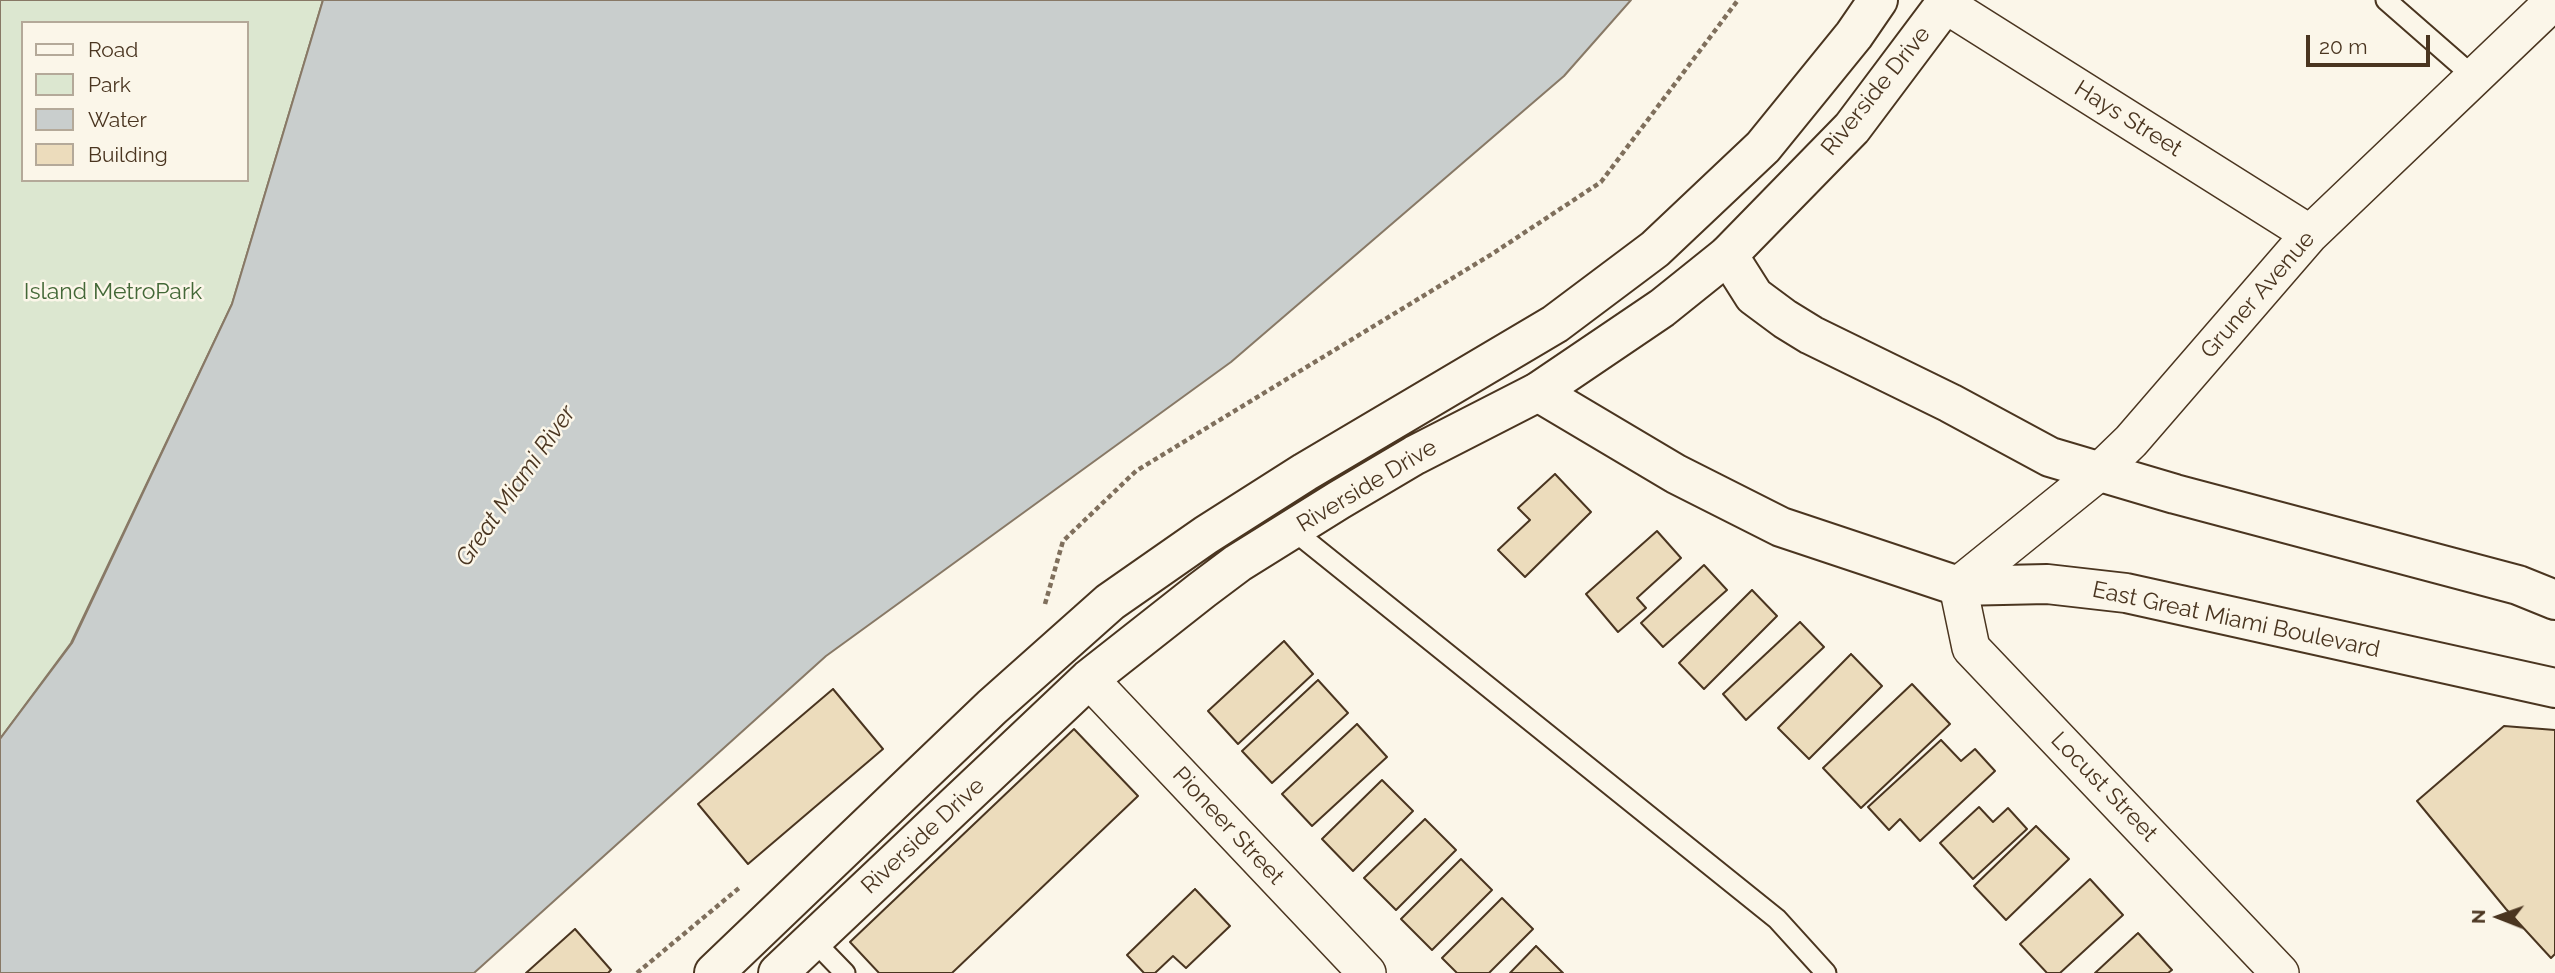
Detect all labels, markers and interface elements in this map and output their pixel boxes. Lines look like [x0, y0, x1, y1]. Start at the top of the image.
legend [21, 21, 248, 182]
street label: Riverside Drive [1816, 21, 1936, 161]
scale bar [2310, 21, 2434, 65]
text: 20 m [2319, 34, 2367, 59]
text: Road [88, 37, 138, 62]
text: Park [88, 72, 131, 97]
street label: Hays Street [2069, 75, 2187, 163]
text: Water [88, 107, 147, 132]
text: Building [88, 142, 168, 167]
street label: Gruner Avenue [2195, 226, 2321, 364]
park label: Island MetroPark [24, 278, 202, 306]
water label: Great Miami River [450, 400, 582, 572]
street label: Riverside Drive [1292, 433, 1442, 539]
street label: East Great Miami Boulevard [2090, 576, 2382, 664]
street label: Locust Street [2045, 726, 2163, 848]
street label: Pioneer Street [1166, 761, 1290, 891]
street label: Riverside Drive [856, 772, 990, 900]
north arrow [2464, 882, 2534, 952]
text: N [2467, 909, 2489, 924]

